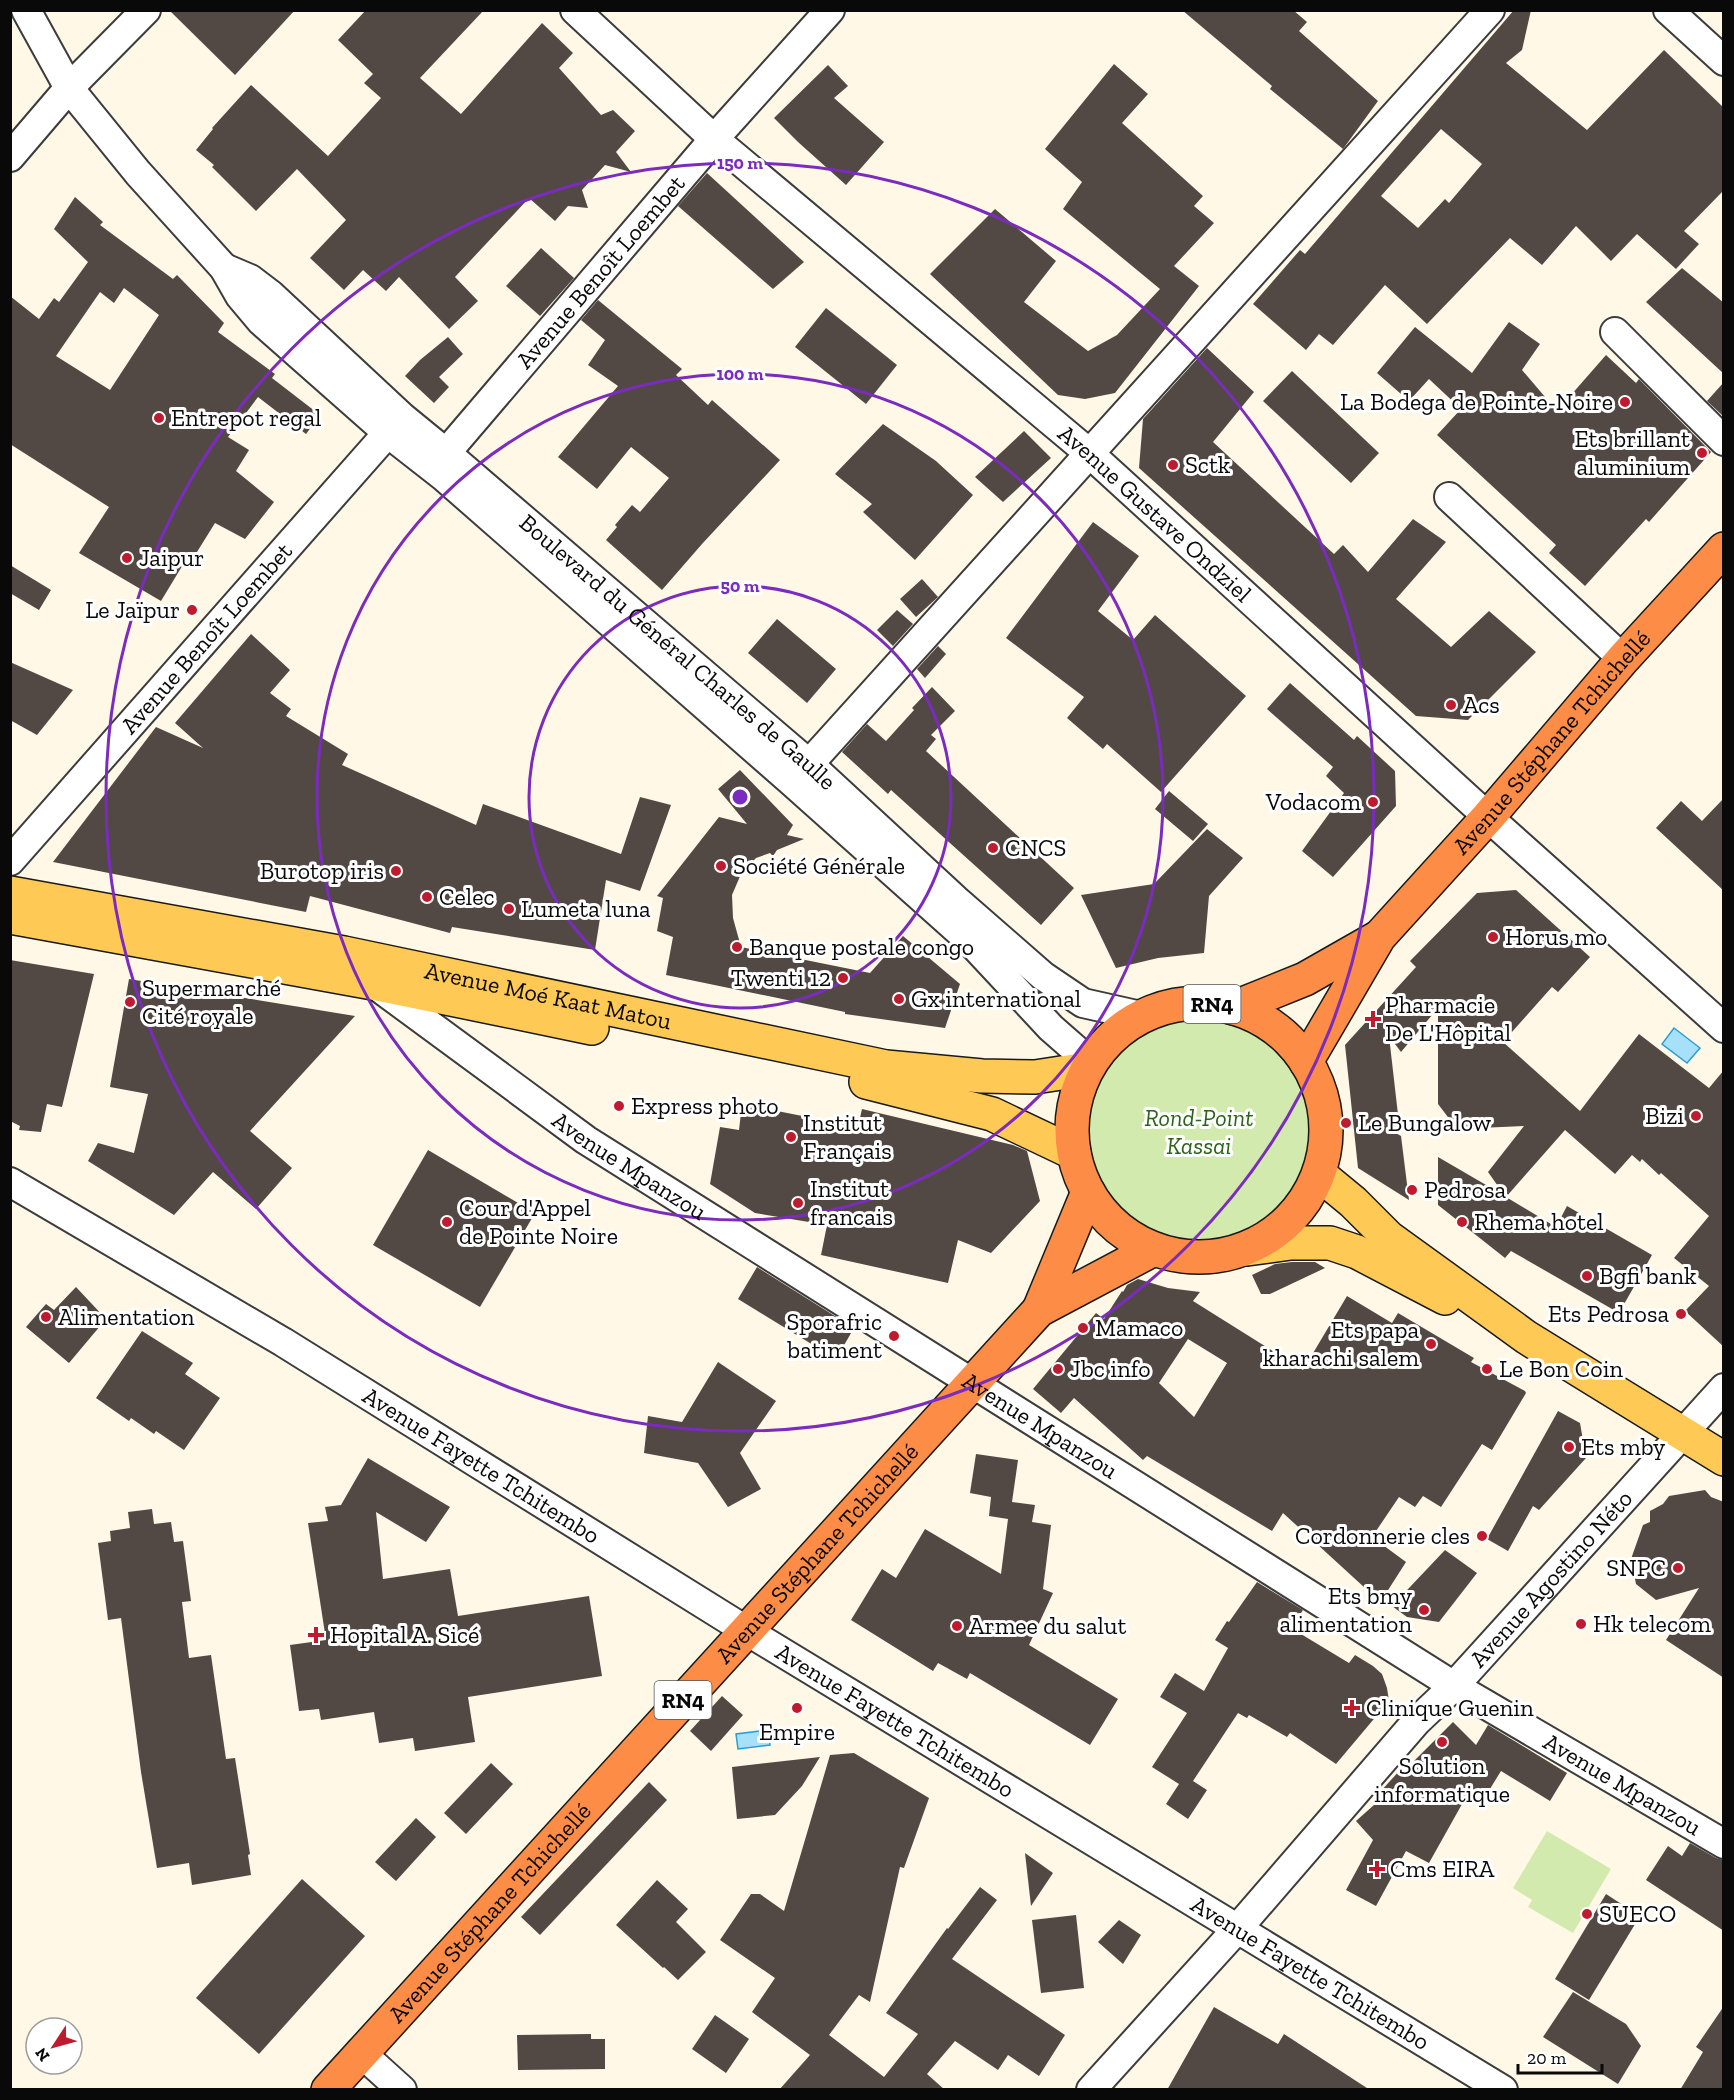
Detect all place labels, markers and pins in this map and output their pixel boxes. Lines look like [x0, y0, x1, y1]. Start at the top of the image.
place label: La Bodega de Pointe-Noire [1340, 387, 1613, 416]
marker: La Bodega de Pointe-Noire [1618, 395, 1632, 409]
place label: Entrepot regal [171, 403, 321, 432]
marker: Entrepot regal [152, 411, 166, 425]
place label: Ets brillant aluminium [1574, 424, 1690, 481]
marker: Ets brillant aluminium [1695, 446, 1709, 460]
place label: Sctk [1185, 450, 1231, 479]
marker: Sctk [1166, 458, 1180, 472]
place label: Jaipur [139, 543, 204, 572]
marker: Jaipur [120, 551, 134, 565]
place label: Le Jaïpur [85, 595, 180, 624]
marker: Le Jaïpur [185, 603, 199, 617]
place label: Acs [1463, 690, 1500, 719]
marker: Acs [1444, 698, 1458, 712]
centre of rings [730, 787, 750, 807]
place label: Vodacom [1265, 787, 1361, 816]
marker: Vodacom [1366, 795, 1380, 809]
place label: CNCS [1005, 833, 1066, 862]
marker: CNCS [986, 841, 1000, 855]
place label: Société Générale [733, 851, 905, 880]
place label: Burotop iris [260, 856, 384, 885]
marker: Société Générale [714, 859, 728, 873]
marker: Burotop iris [389, 864, 403, 878]
place label: Celec [439, 882, 495, 911]
marker: Celec [420, 890, 434, 904]
place label: Lumeta luna [521, 894, 651, 923]
marker: Lumeta luna [502, 902, 516, 916]
place label: Horus mo [1505, 922, 1607, 951]
marker: Horus mo [1486, 930, 1500, 944]
place label: Banque postale congo [749, 932, 974, 961]
marker: Banque postale congo [730, 940, 744, 954]
place label: Twenti 12 [731, 963, 831, 992]
marker: Twenti 12 [836, 971, 850, 985]
place label: Supermarché Cité royale [142, 973, 281, 1030]
place label: Gx international [911, 984, 1081, 1013]
place label: Pharmacie De L'Hôpital [1385, 990, 1511, 1047]
marker: Gx international [892, 992, 906, 1006]
marker: Supermarché Cité royale [123, 995, 137, 1009]
marker: Pharmacie De L'Hôpital [1366, 1012, 1380, 1026]
place label: Express photo [631, 1091, 779, 1120]
marker: Express photo [612, 1099, 626, 1113]
place label: Bizi [1645, 1101, 1684, 1130]
place label: Institut Français [803, 1108, 892, 1165]
place label: Le Bungalow [1358, 1108, 1492, 1137]
marker: Bizi [1689, 1109, 1703, 1123]
marker: Le Bungalow [1339, 1116, 1353, 1130]
marker: Institut Français [784, 1130, 798, 1144]
place label: Institut francais [810, 1174, 893, 1231]
place label: Pedrosa [1424, 1175, 1507, 1204]
marker: Pedrosa [1405, 1183, 1419, 1197]
place label: Cour d'Appel de Pointe Noire [459, 1193, 618, 1250]
marker: Institut francais [791, 1196, 805, 1210]
place label: Rhema hotel [1474, 1207, 1604, 1236]
marker: Cour d'Appel de Pointe Noire [440, 1215, 454, 1229]
marker: Rhema hotel [1455, 1215, 1469, 1229]
place label: Bgfi bank [1599, 1261, 1697, 1290]
marker: Bgfi bank [1580, 1269, 1594, 1283]
place label: Ets Pedrosa [1548, 1299, 1669, 1328]
place label: Alimentation [58, 1302, 195, 1331]
place label: Sporafric batiment [786, 1307, 882, 1364]
marker: Ets Pedrosa [1674, 1307, 1688, 1321]
marker: Alimentation [39, 1310, 53, 1324]
place label: Mamaco [1095, 1313, 1183, 1342]
place label: Ets papa kharachi salem [1263, 1315, 1419, 1372]
marker: Mamaco [1076, 1321, 1090, 1335]
marker: Sporafric batiment [887, 1329, 901, 1343]
marker: Ets papa kharachi salem [1424, 1337, 1438, 1351]
place label: Jbc info [1070, 1354, 1151, 1383]
place label: Le Bon Coin [1499, 1354, 1623, 1383]
marker: Jbc info [1051, 1362, 1065, 1376]
marker: Le Bon Coin [1480, 1362, 1494, 1376]
place label: Ets mby [1581, 1432, 1666, 1461]
marker: Ets mby [1562, 1440, 1576, 1454]
place label: Cordonnerie cles [1295, 1521, 1470, 1550]
marker: Cordonnerie cles [1475, 1529, 1489, 1543]
place label: SNPC [1606, 1553, 1666, 1582]
marker: SNPC [1671, 1561, 1685, 1575]
place label: Ets bmy alimentation [1279, 1581, 1413, 1638]
marker: Ets bmy alimentation [1417, 1603, 1431, 1617]
place label: Hk telecom [1593, 1609, 1711, 1638]
place label: Armee du salut [969, 1611, 1126, 1640]
marker: Hk telecom [1574, 1617, 1588, 1631]
marker: Armee du salut [950, 1619, 964, 1633]
place label: Hopital A. Sicé [330, 1620, 479, 1649]
marker: Hopital A. Sicé [307, 1626, 325, 1644]
place label: Clinique Guenin [1366, 1693, 1534, 1722]
marker: Clinique Guenin [1343, 1699, 1361, 1717]
marker: Empire [790, 1701, 804, 1715]
place label: Empire [759, 1717, 835, 1746]
marker: Solution informatique [1435, 1735, 1449, 1749]
place label: Solution informatique [1374, 1751, 1510, 1808]
place label: Cms EIRA [1390, 1854, 1495, 1883]
marker: Cms EIRA [1368, 1860, 1386, 1878]
place label: SUECO [1599, 1899, 1676, 1928]
marker: SUECO [1580, 1907, 1594, 1921]

